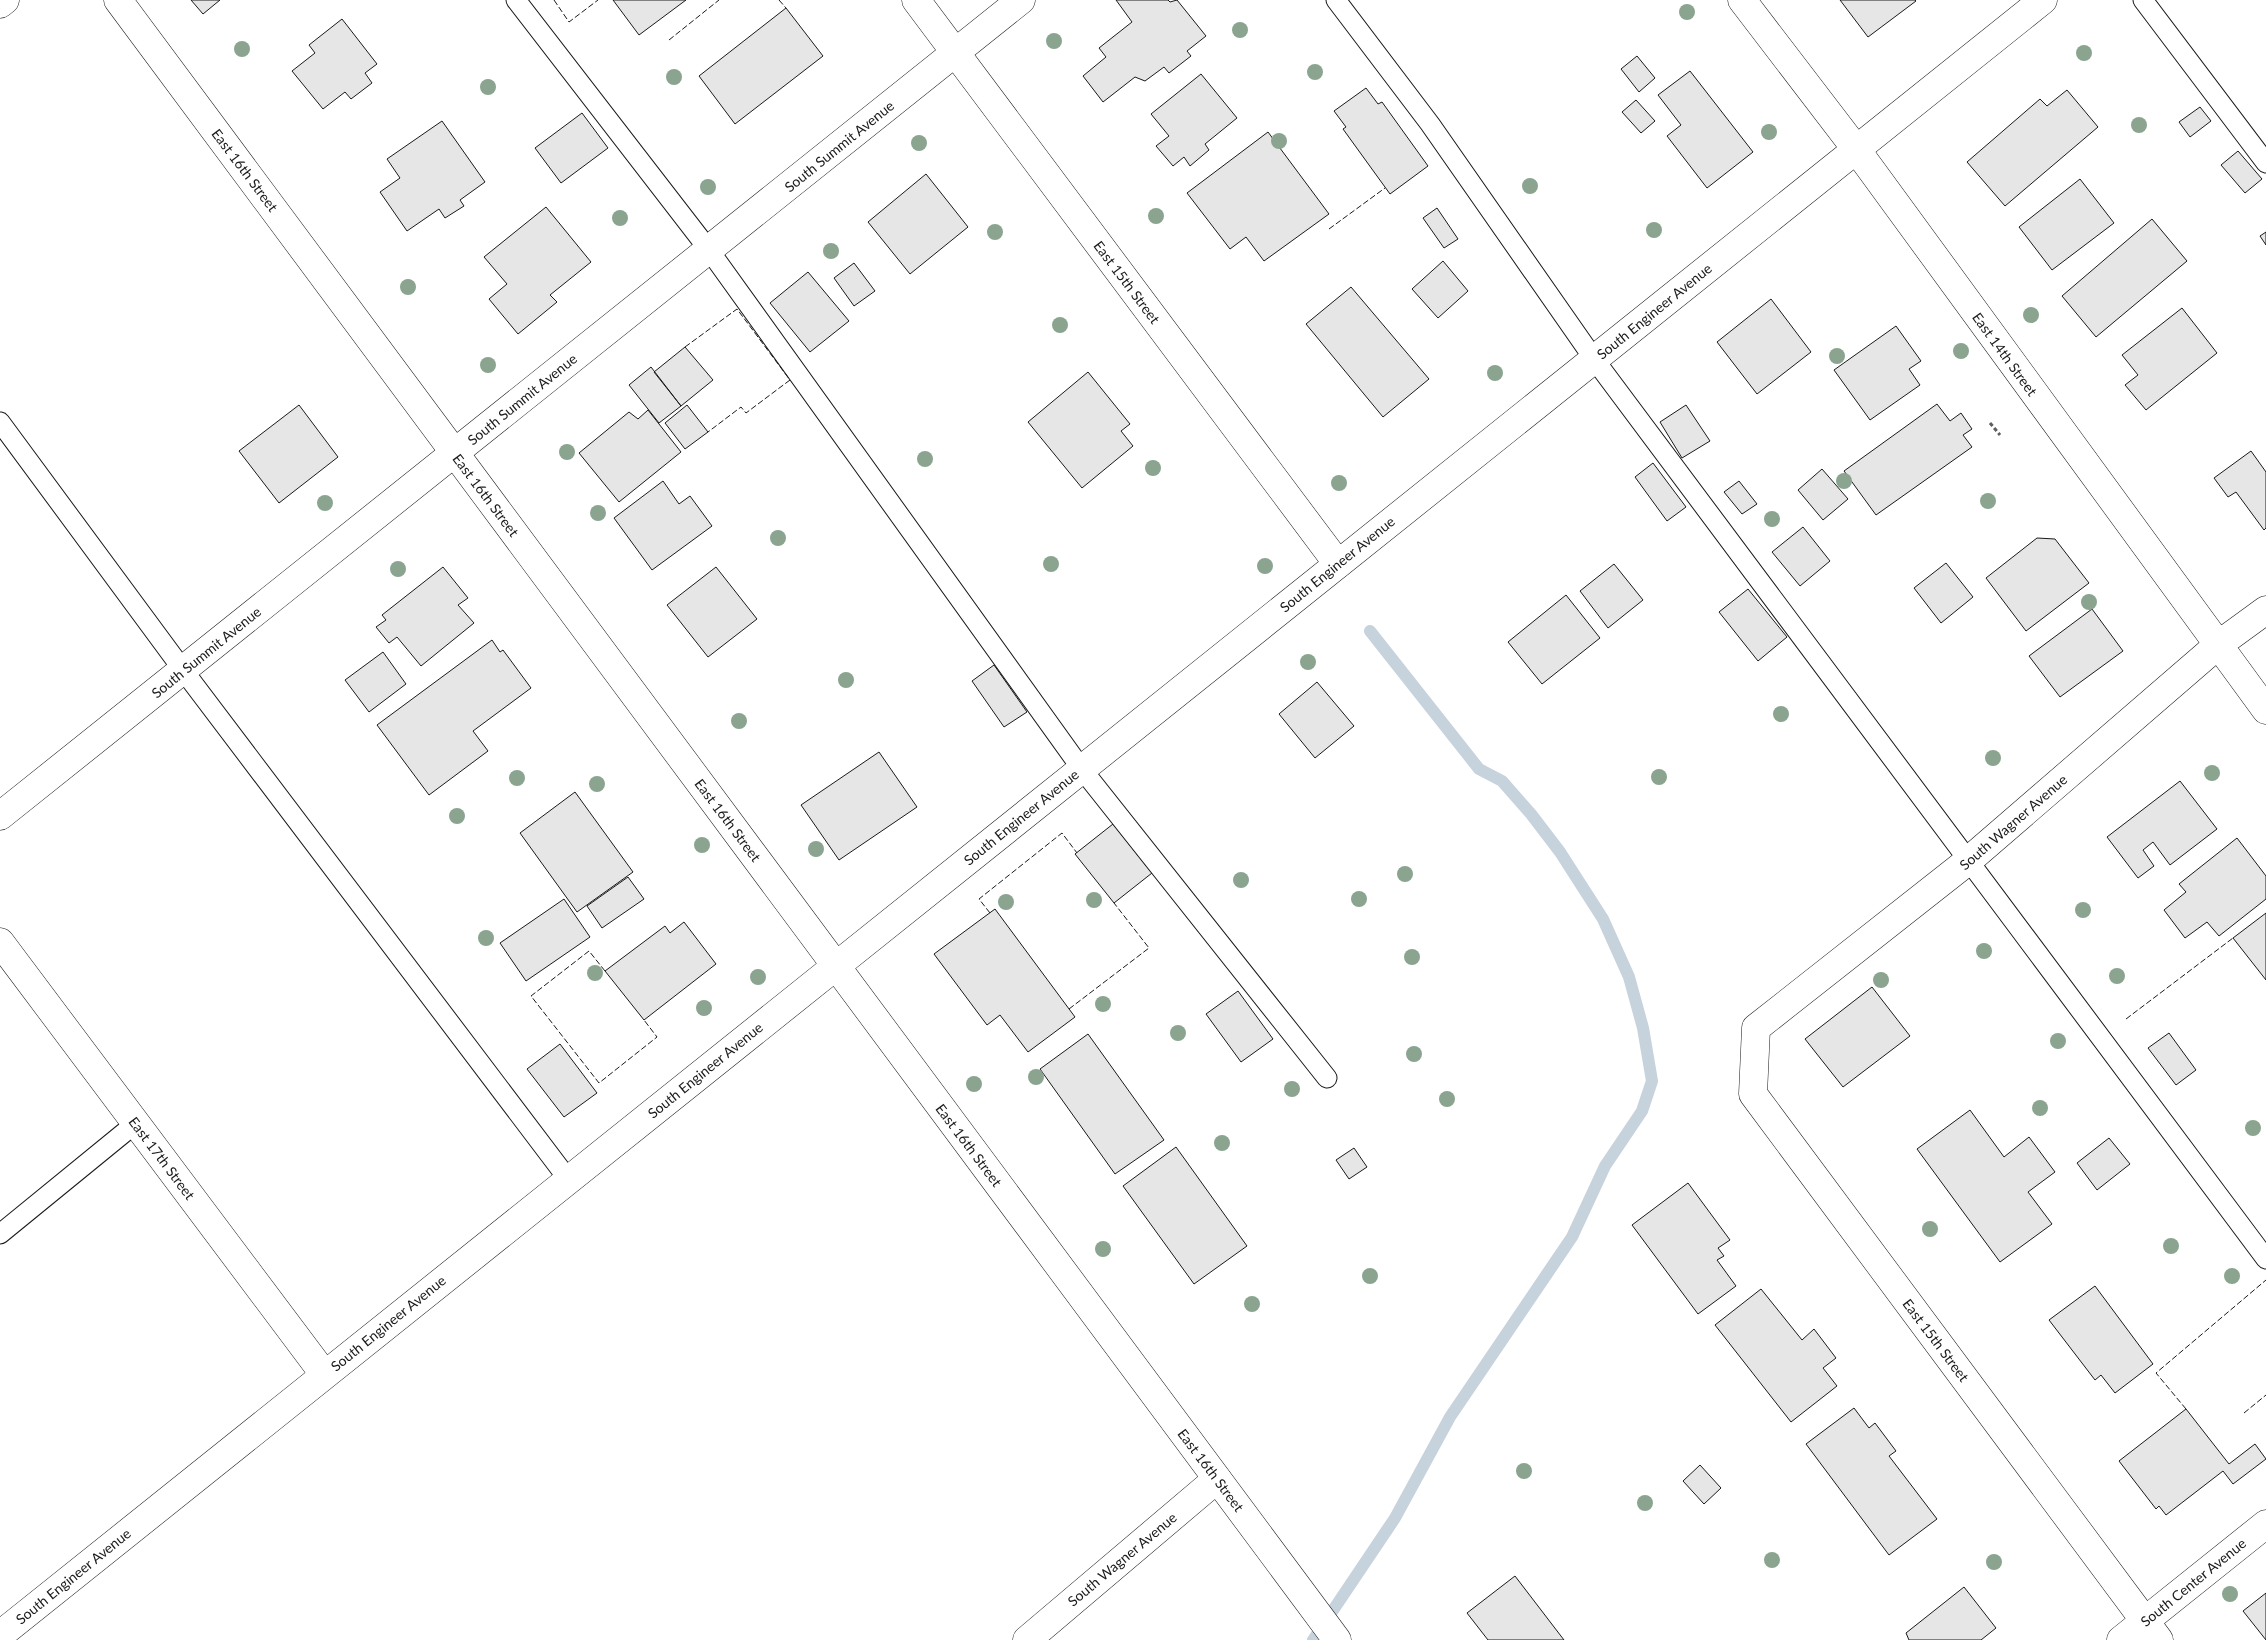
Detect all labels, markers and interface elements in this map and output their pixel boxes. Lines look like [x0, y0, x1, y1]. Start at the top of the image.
street label: South Summit Avenue [781, 97, 897, 195]
street label: East 16th Street [208, 125, 282, 215]
street label: East 15th Street [1090, 237, 1164, 327]
street label: South Engineer Avenue [1593, 259, 1715, 363]
street label: East 14th Street [1969, 309, 2041, 399]
street label: South Summit Avenue [464, 350, 580, 448]
street label: East 16th Street [449, 450, 523, 540]
street label: South Engineer Avenue [1276, 512, 1398, 616]
street label: South Summit Avenue [148, 603, 264, 701]
street label: South Engineer Avenue [960, 765, 1082, 869]
street label: South Wagner Avenue [1956, 771, 2070, 873]
street label: East 16th Street [691, 775, 765, 865]
street label: South Engineer Avenue [644, 1018, 766, 1122]
street label: East 16th Street [932, 1100, 1006, 1190]
street label: East 17th Street [125, 1113, 199, 1203]
street label: South Engineer Avenue [327, 1271, 449, 1375]
street label: East 15th Street [1899, 1295, 1973, 1385]
street label: East 16th Street [1174, 1425, 1248, 1515]
street label: South Wagner Avenue [1064, 1508, 1180, 1610]
street label: South Engineer Avenue [12, 1524, 134, 1628]
street label: South Center Avenue [2137, 1534, 2249, 1630]

